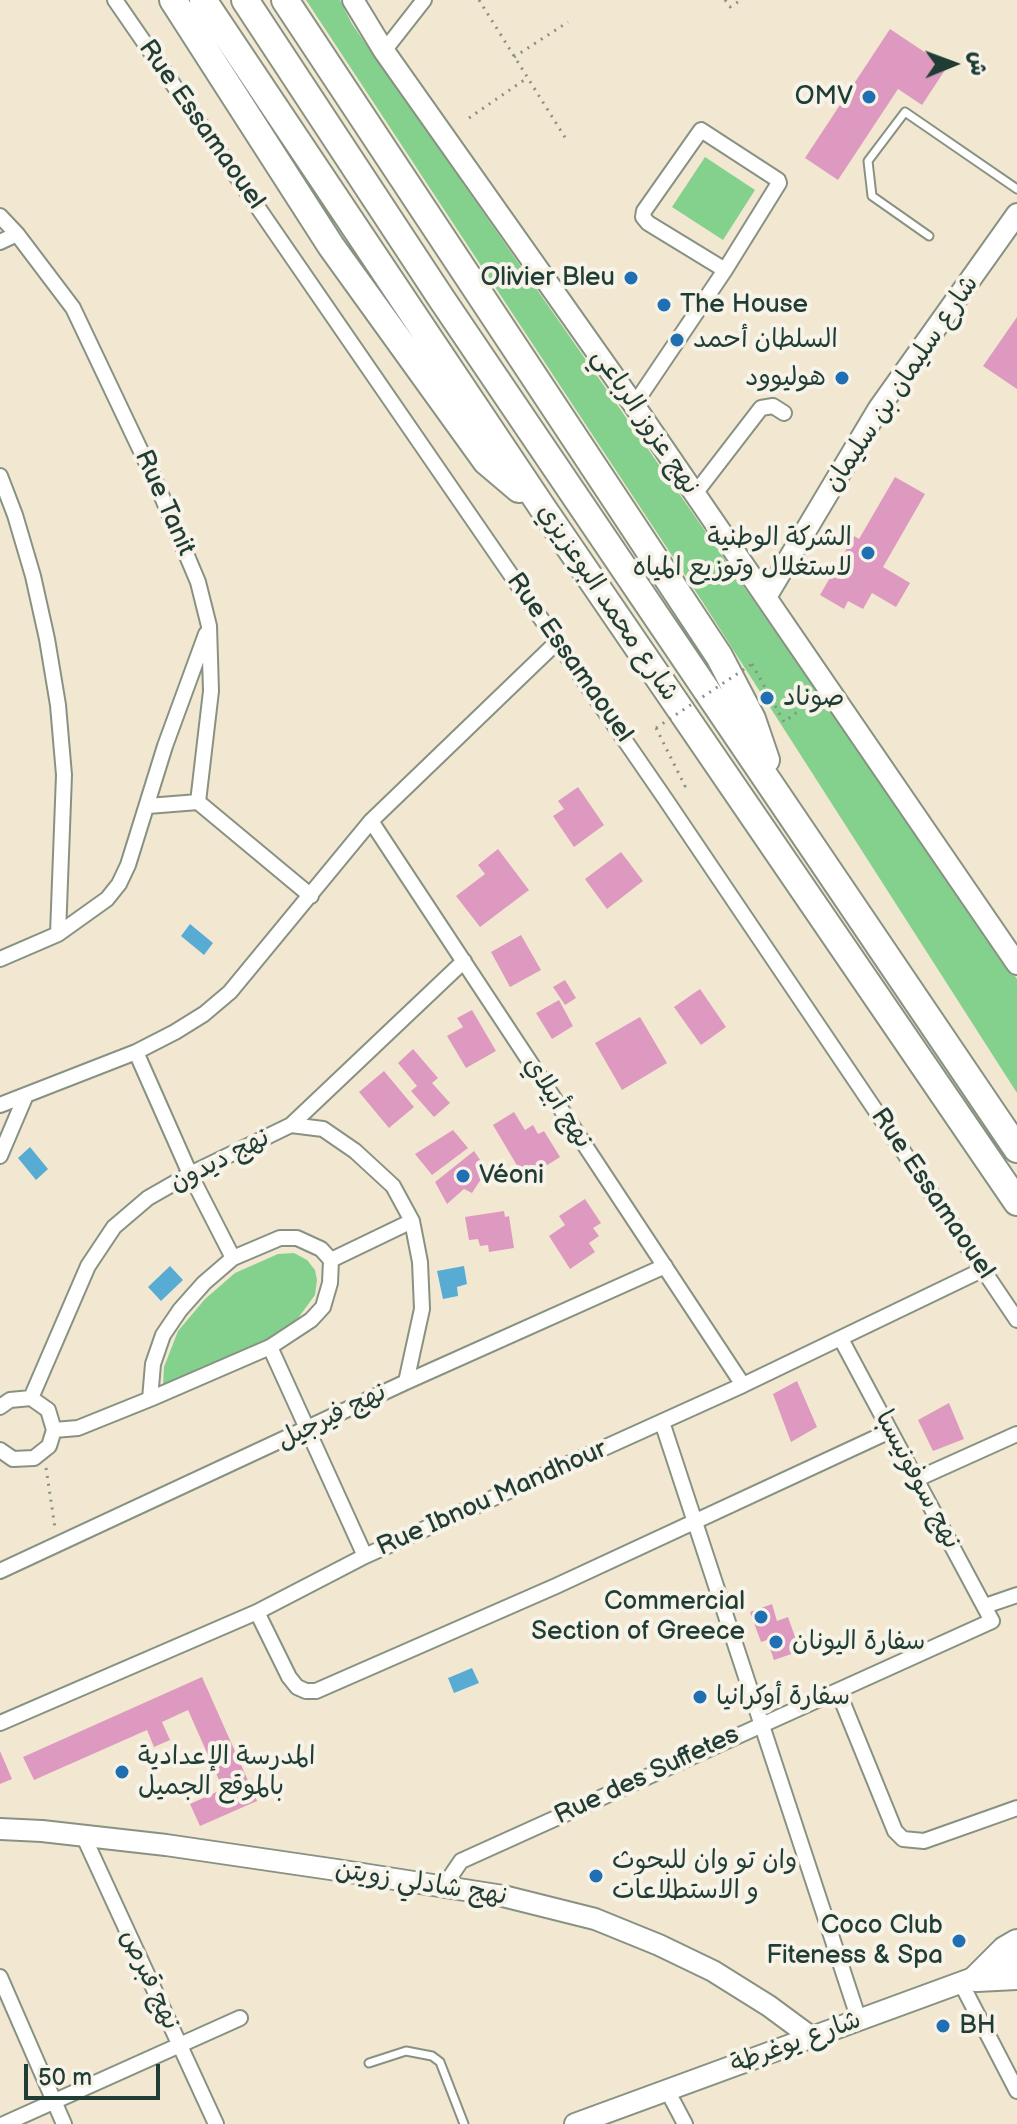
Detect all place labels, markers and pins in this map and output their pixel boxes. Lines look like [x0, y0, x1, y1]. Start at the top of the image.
place label: OMV [795, 81, 853, 113]
marker: OMV [860, 88, 878, 106]
place label: Olivier Bleu [481, 262, 615, 294]
marker: Olivier Bleu [622, 269, 640, 287]
place label: The House [680, 289, 808, 321]
marker: The House [655, 296, 673, 314]
place label: السلطان أحمد [693, 324, 838, 356]
marker: السلطان أحمد [668, 331, 686, 349]
place label: هوليوود [745, 362, 826, 394]
marker: هوليوود [833, 369, 851, 387]
place label: الشركة الوطنية لاستغلال وتوزيع المياه [633, 522, 852, 584]
marker: الشركة الوطنية لاستغلال وتوزيع المياه [859, 544, 877, 562]
place label: صوناد [783, 682, 844, 714]
marker: صوناد [758, 689, 776, 707]
place label: Véoni [479, 1160, 544, 1192]
marker: Véoni [454, 1167, 472, 1185]
place label: Commercial Section of Greece [531, 1586, 745, 1648]
marker: Commercial Section of Greece [752, 1608, 770, 1626]
place label: سفارة اليونان [792, 1626, 925, 1658]
marker: سفارة اليونان [767, 1633, 785, 1651]
place label: سفارة أوكرانيا [716, 1681, 850, 1713]
marker: سفارة أوكرانيا [691, 1688, 709, 1706]
place label: المدرسة الإعدادية بالموقع الجميل [138, 1741, 315, 1802]
marker: المدرسة الإعدادية بالموقع الجميل [113, 1763, 131, 1781]
place label: وان تو وان للبحوث و الاستطلاعات [612, 1845, 797, 1906]
marker: وان تو وان للبحوث و الاستطلاعات [587, 1867, 605, 1885]
place label: Coco Club Fiteness & Spa [766, 1910, 943, 1972]
marker: Coco Club Fiteness & Spa [950, 1932, 968, 1950]
place label: BH [959, 2010, 996, 2042]
marker: BH [934, 2017, 952, 2035]

